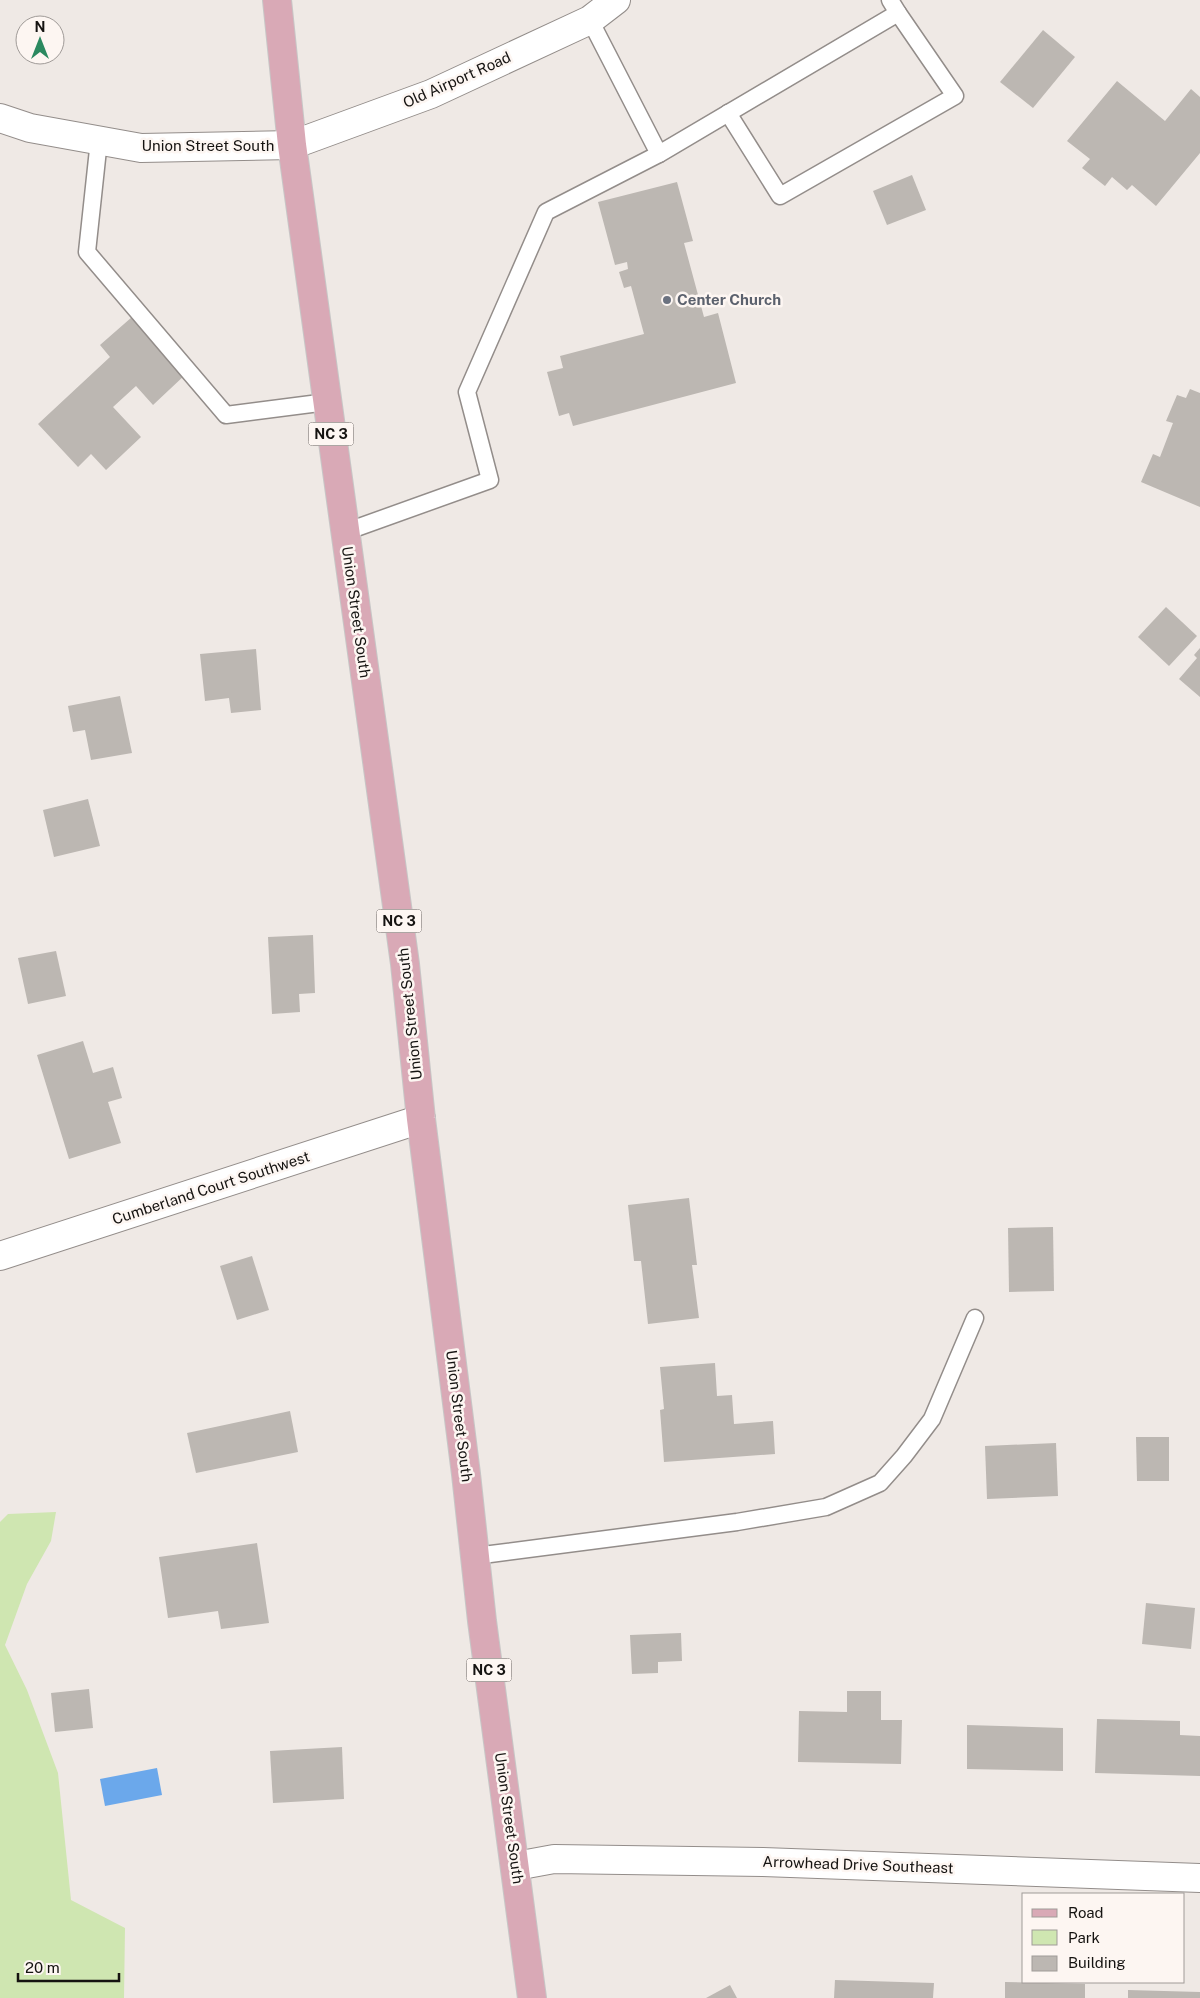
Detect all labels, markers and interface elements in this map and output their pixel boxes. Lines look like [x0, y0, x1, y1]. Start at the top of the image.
north arrow [15, 15, 65, 65]
text: N [35, 19, 45, 35]
street label: Old Airport Road [400, 48, 513, 111]
street label: Union Street South [142, 137, 274, 154]
place label: Center Church [677, 291, 781, 308]
marker: Center Church [661, 294, 673, 306]
road number: NC 3 [308, 422, 354, 446]
street label: Union Street South [339, 545, 374, 679]
road number: NC 3 [376, 909, 422, 932]
street label: Union Street South [394, 947, 425, 1081]
street label: Cumberland Court Southwest [110, 1147, 312, 1228]
street label: Union Street South [443, 1349, 476, 1483]
road number: NC 3 [466, 1658, 512, 1682]
street label: Union Street South [492, 1751, 527, 1885]
street label: Arrowhead Drive Southeast [762, 1853, 954, 1876]
legend [1022, 1893, 1185, 1983]
text: Road [1068, 1904, 1104, 1921]
text: Park [1068, 1929, 1100, 1946]
scale bar [18, 1950, 119, 1982]
text: Building [1068, 1954, 1126, 1971]
text: 20 m [25, 1959, 60, 1976]

